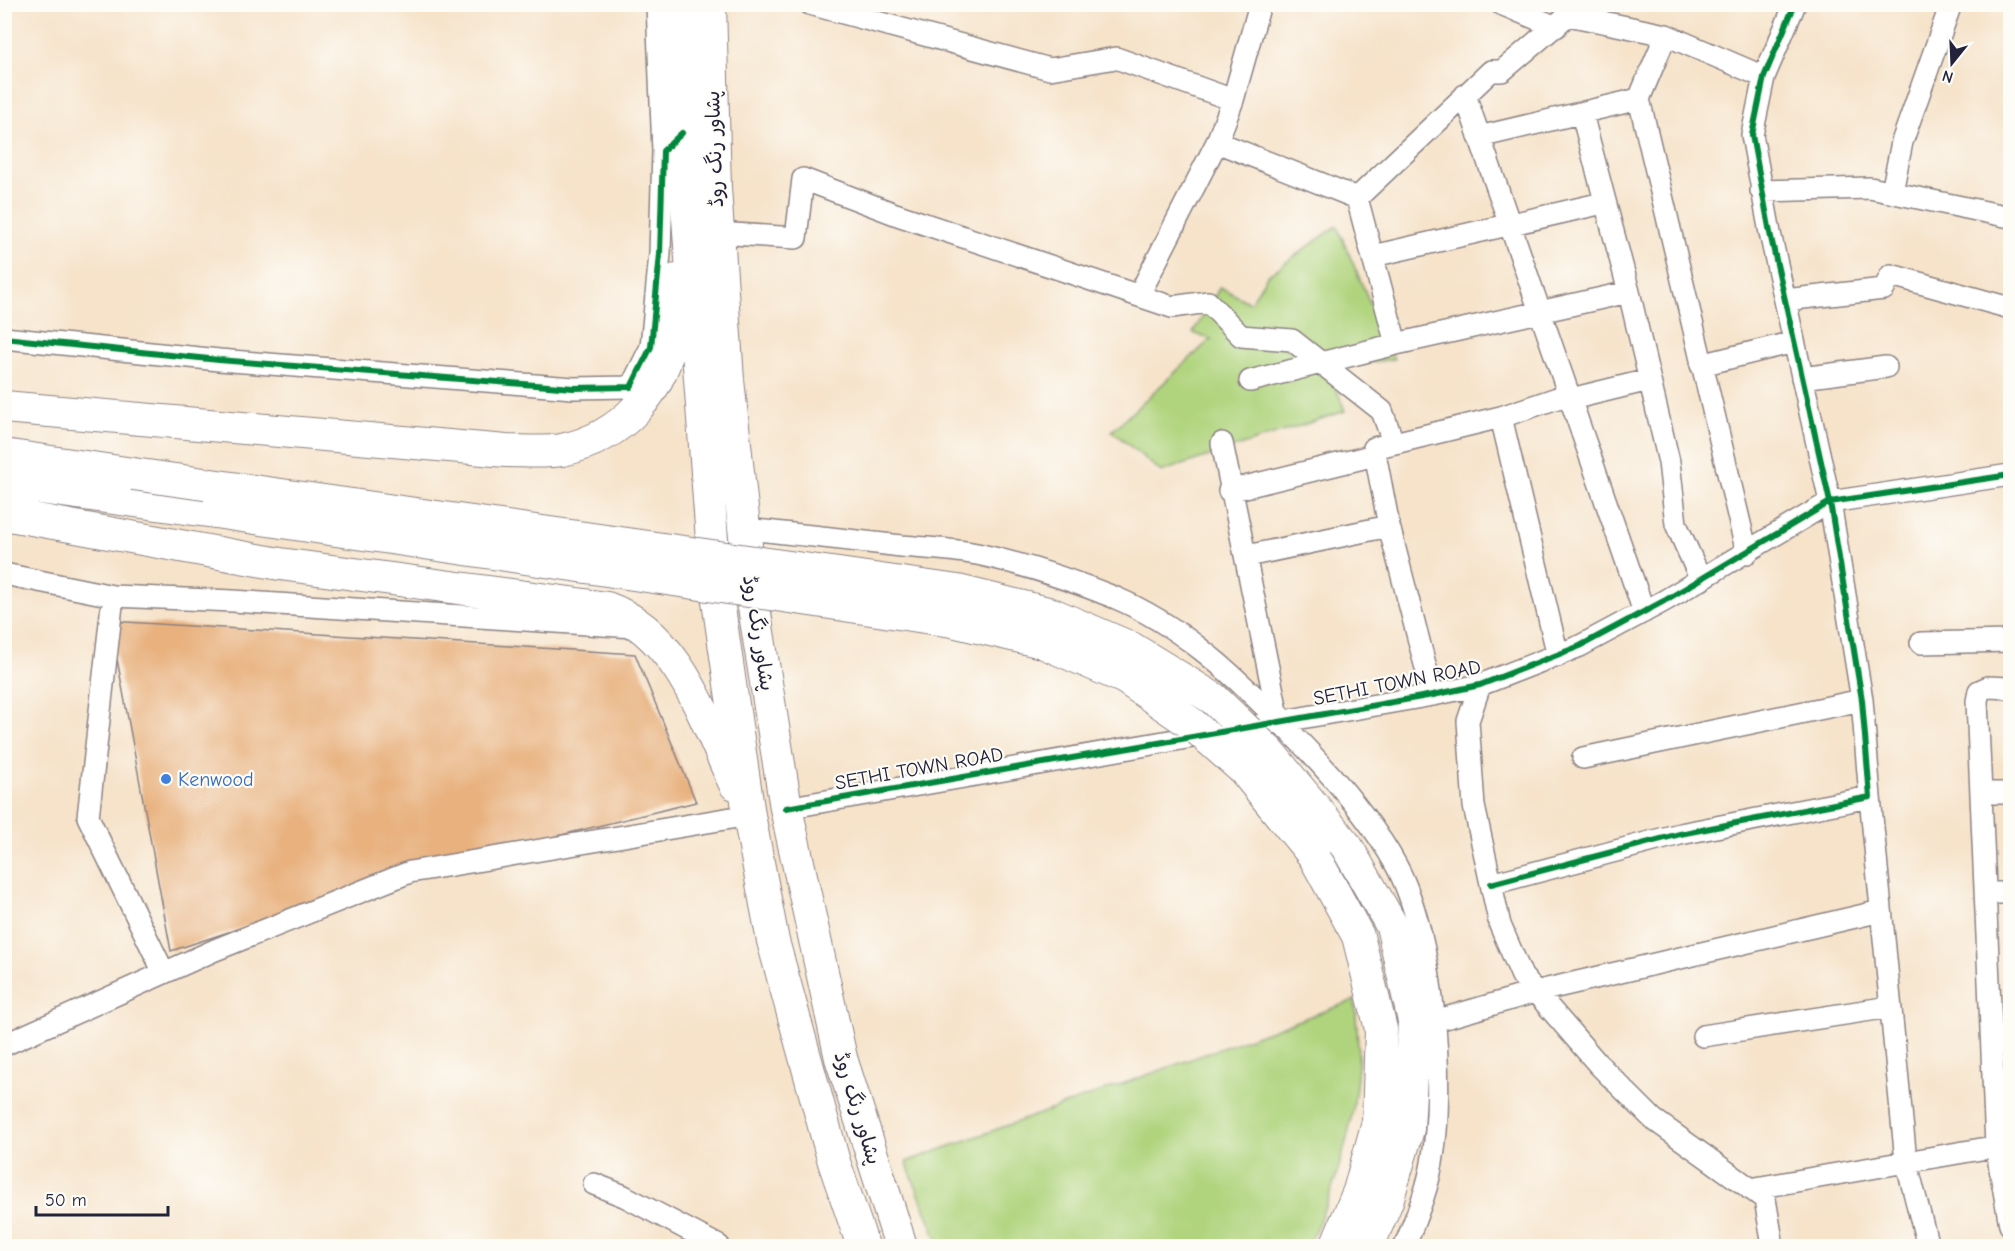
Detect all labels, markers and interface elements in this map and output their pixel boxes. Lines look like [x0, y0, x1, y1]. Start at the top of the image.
north arrow [1922, 33, 1982, 93]
text: N [1940, 66, 1955, 86]
street label: پشاور رنگ روڈ [701, 90, 729, 208]
street label: پشاور رنگ روڈ [737, 574, 779, 693]
street label: SETHI TOWN ROAD [1311, 655, 1483, 710]
street label: SETHI TOWN ROAD [833, 742, 1005, 795]
place label: Kenwood [178, 768, 254, 791]
marker: Kenwood [159, 772, 173, 786]
street label: پشاور رنگ روڈ [829, 1049, 886, 1168]
scale bar [36, 1179, 168, 1217]
text: 50 m [45, 1190, 87, 1211]

